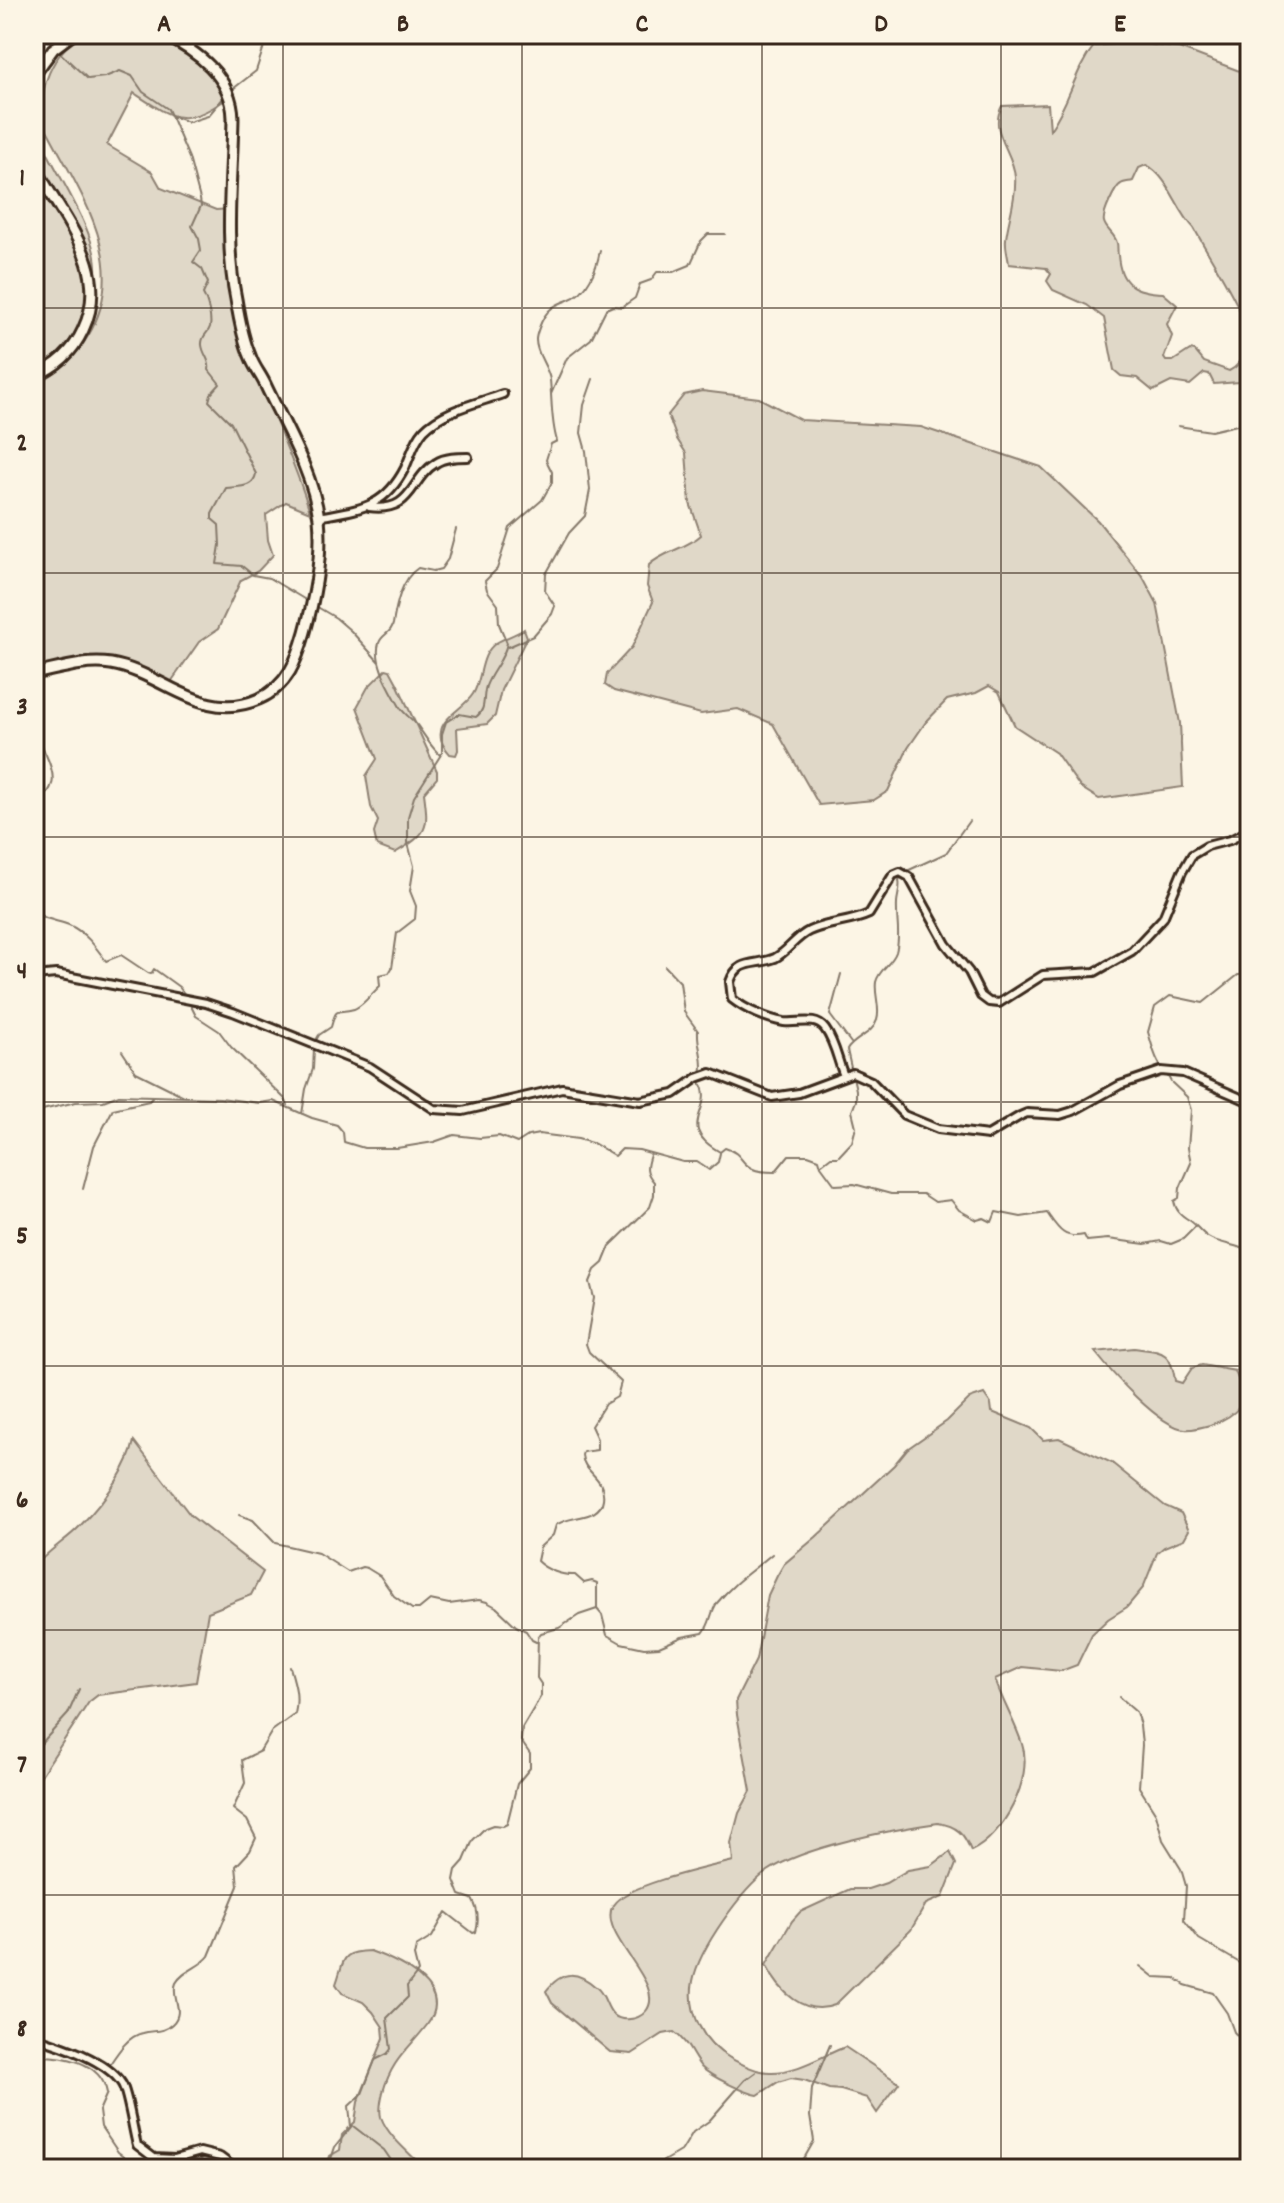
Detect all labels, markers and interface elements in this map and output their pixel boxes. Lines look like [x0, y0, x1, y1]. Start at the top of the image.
text: A [157, 7, 171, 44]
text: B [397, 7, 409, 44]
text: C [636, 7, 649, 44]
text: D [874, 7, 888, 44]
text: E [1114, 7, 1126, 44]
text: 1 [19, 161, 25, 198]
text: 2 [16, 426, 28, 463]
text: 3 [16, 690, 28, 727]
text: 4 [17, 954, 27, 991]
text: 5 [16, 1219, 28, 1256]
text: 6 [16, 1483, 28, 1520]
text: 7 [17, 1748, 27, 1785]
text: 8 [17, 2012, 27, 2049]

